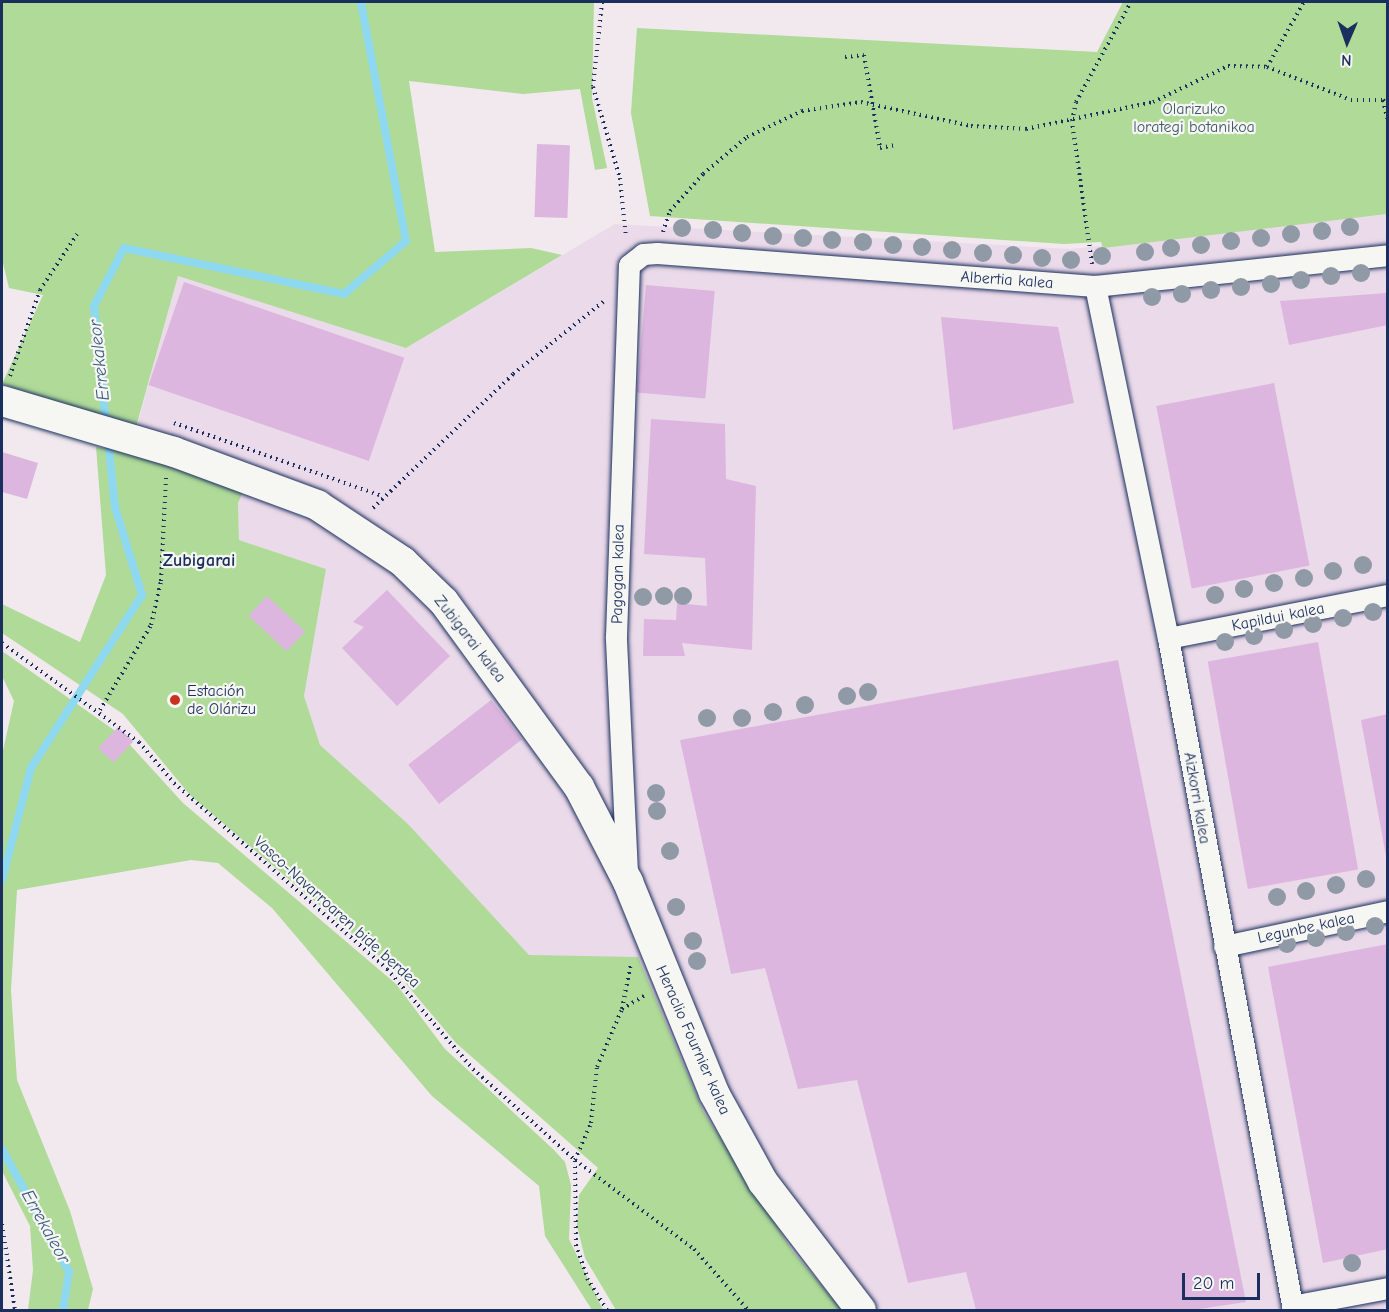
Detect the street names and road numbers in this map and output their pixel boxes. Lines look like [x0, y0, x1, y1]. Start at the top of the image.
street label: Albertia kalea [960, 267, 1054, 293]
street label: Pagogan kalea [608, 524, 628, 624]
street label: Zubigarai kalea [430, 592, 510, 686]
street label: Kapildui kalea [1230, 599, 1326, 635]
street label: Aizkorri kalea [1179, 751, 1215, 845]
street label: Vasco-Navarroaren bide berdea [250, 832, 424, 992]
street label: Legunbe kalea [1256, 908, 1356, 948]
street label: Heraclio Fournier kalea [651, 962, 735, 1118]

